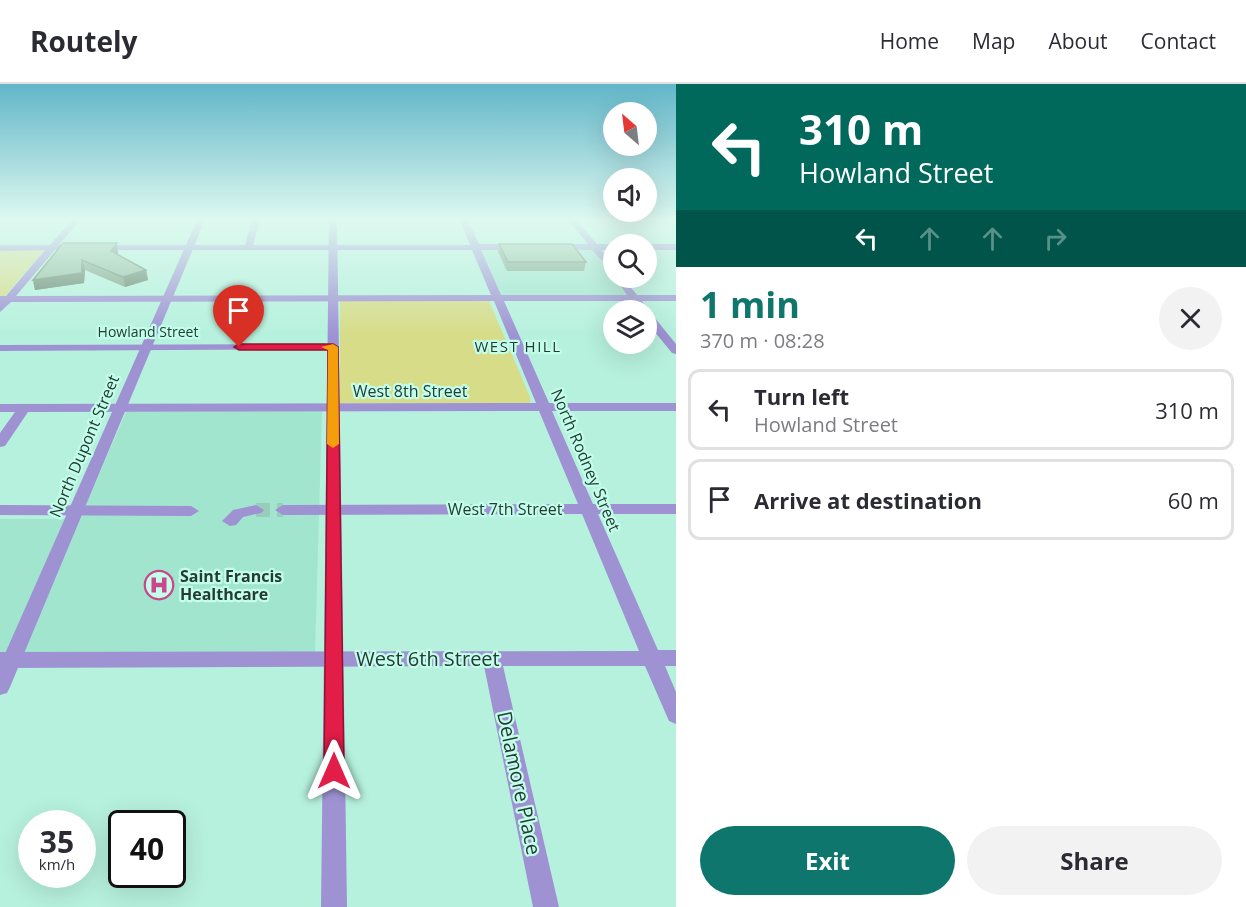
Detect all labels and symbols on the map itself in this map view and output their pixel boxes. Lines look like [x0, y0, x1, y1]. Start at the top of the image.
north arrow [603, 102, 657, 156]
pin [213, 285, 264, 347]
street label: Howland Street [98, 322, 198, 341]
district label: WEST HILL [475, 336, 561, 356]
street label: North Dupont Street [44, 371, 124, 521]
street label: West 8th Street [353, 380, 468, 402]
street label: North Rodney Street [546, 385, 626, 535]
street label: West 7th Street [448, 498, 563, 520]
place label: Saint Francis Healthcare [180, 565, 282, 605]
hospital icon: Saint Francis Healthcare [143, 569, 175, 601]
street label: West 6th Street [356, 645, 500, 672]
street label: Delamore Place [491, 709, 548, 857]
position arrow [302, 739, 366, 803]
speed limit sign: 40 [108, 810, 186, 888]

